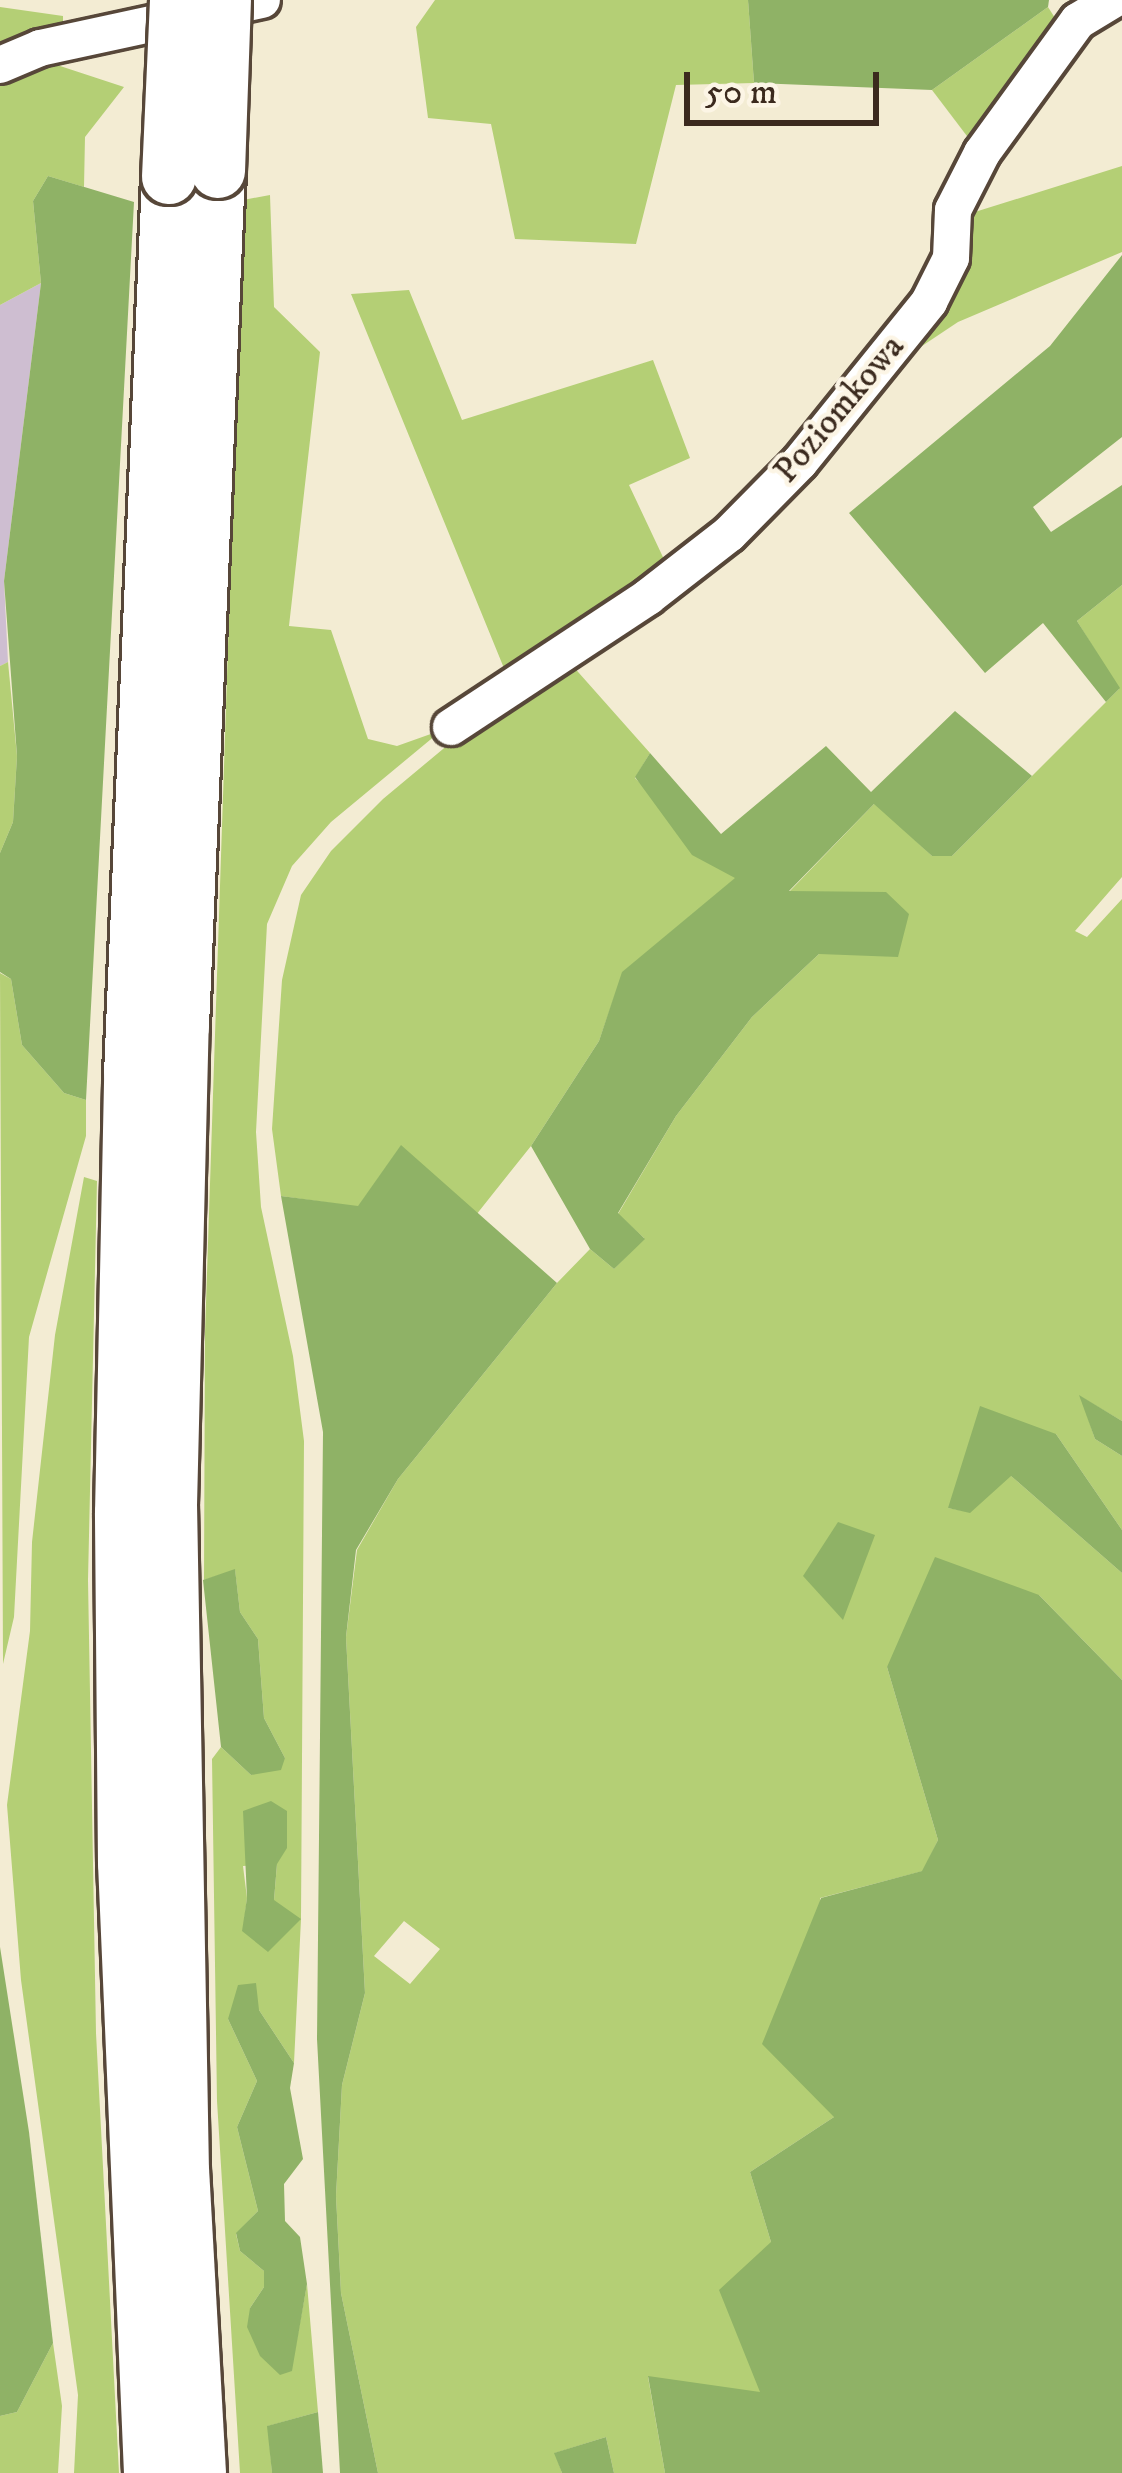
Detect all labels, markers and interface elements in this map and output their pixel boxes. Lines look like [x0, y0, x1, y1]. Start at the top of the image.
scale bar [690, 48, 885, 122]
text: 50 m [705, 70, 777, 115]
street label: Poziomkowa [764, 326, 914, 492]

